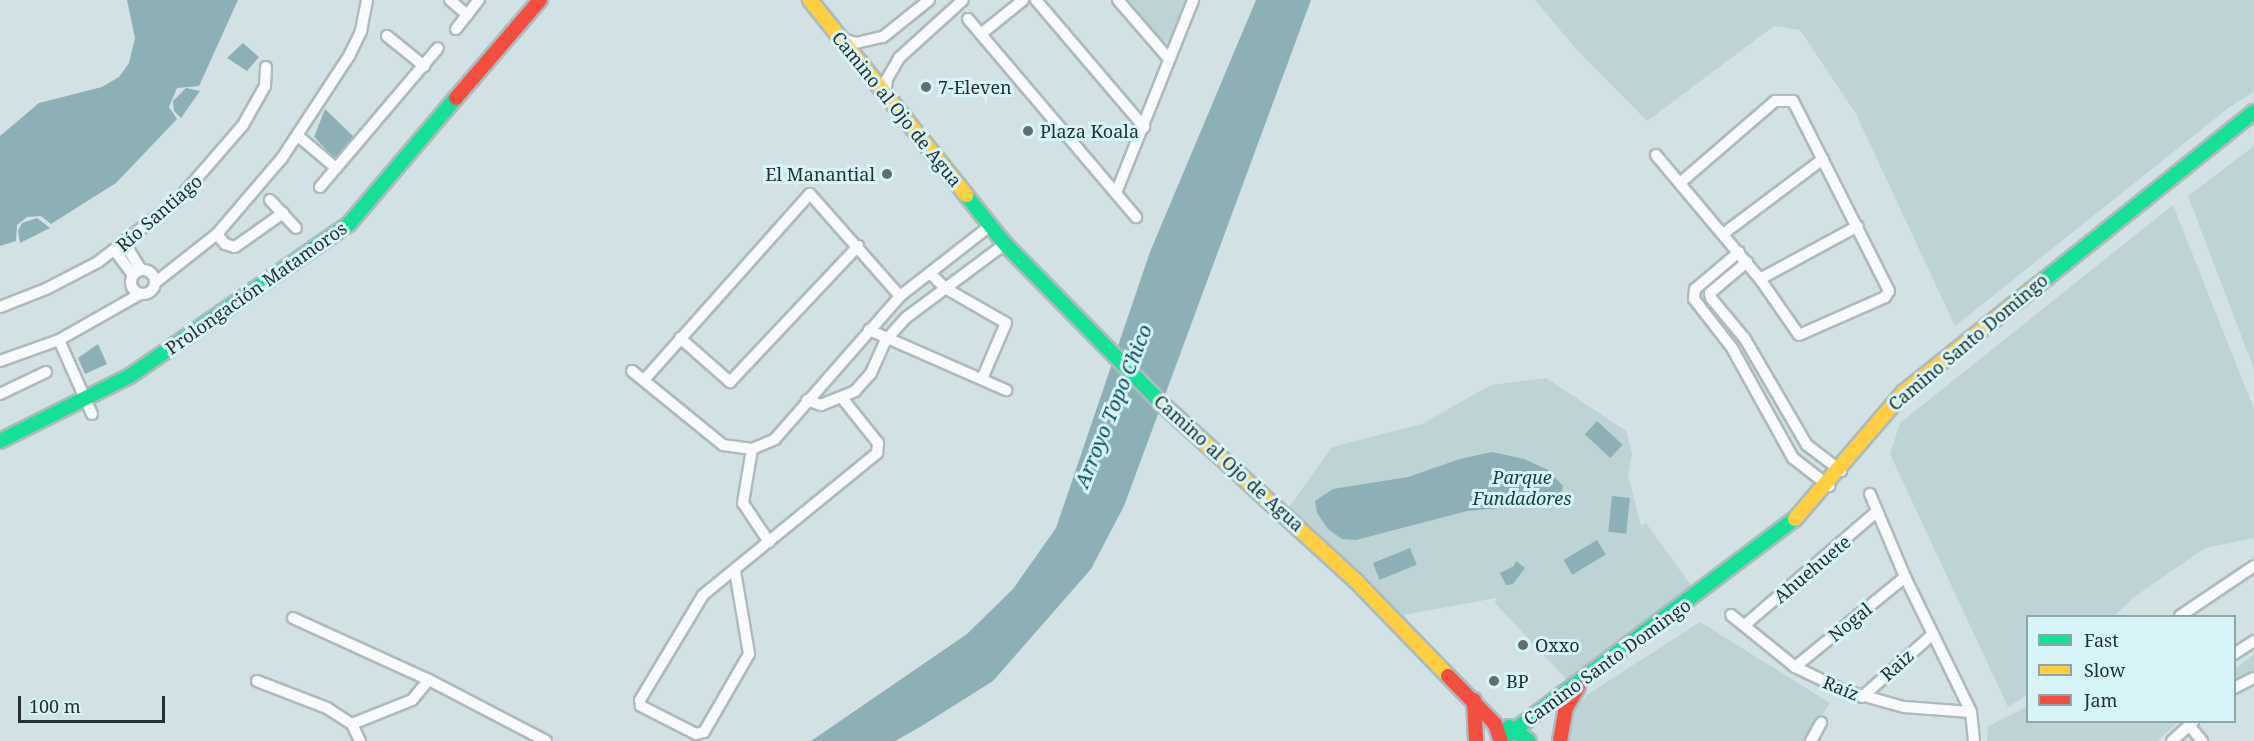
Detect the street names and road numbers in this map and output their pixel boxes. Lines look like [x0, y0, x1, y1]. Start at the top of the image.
street label: Camino al Ojo de Agua [828, 27, 966, 191]
street label: Río Santiago [112, 170, 206, 256]
street label: Prolongación Matamoros [161, 217, 351, 359]
street label: Camino Santo Domingo [1884, 269, 2052, 415]
street label: Camino al Ojo de Agua [1150, 390, 1308, 536]
street label: Ahuehuete [1769, 531, 1855, 607]
street label: Camino Santo Domingo [1519, 594, 1695, 730]
street label: Nogal [1824, 598, 1876, 646]
street label: Raiz [1876, 645, 1918, 685]
street label: Raíz [1820, 671, 1862, 705]

